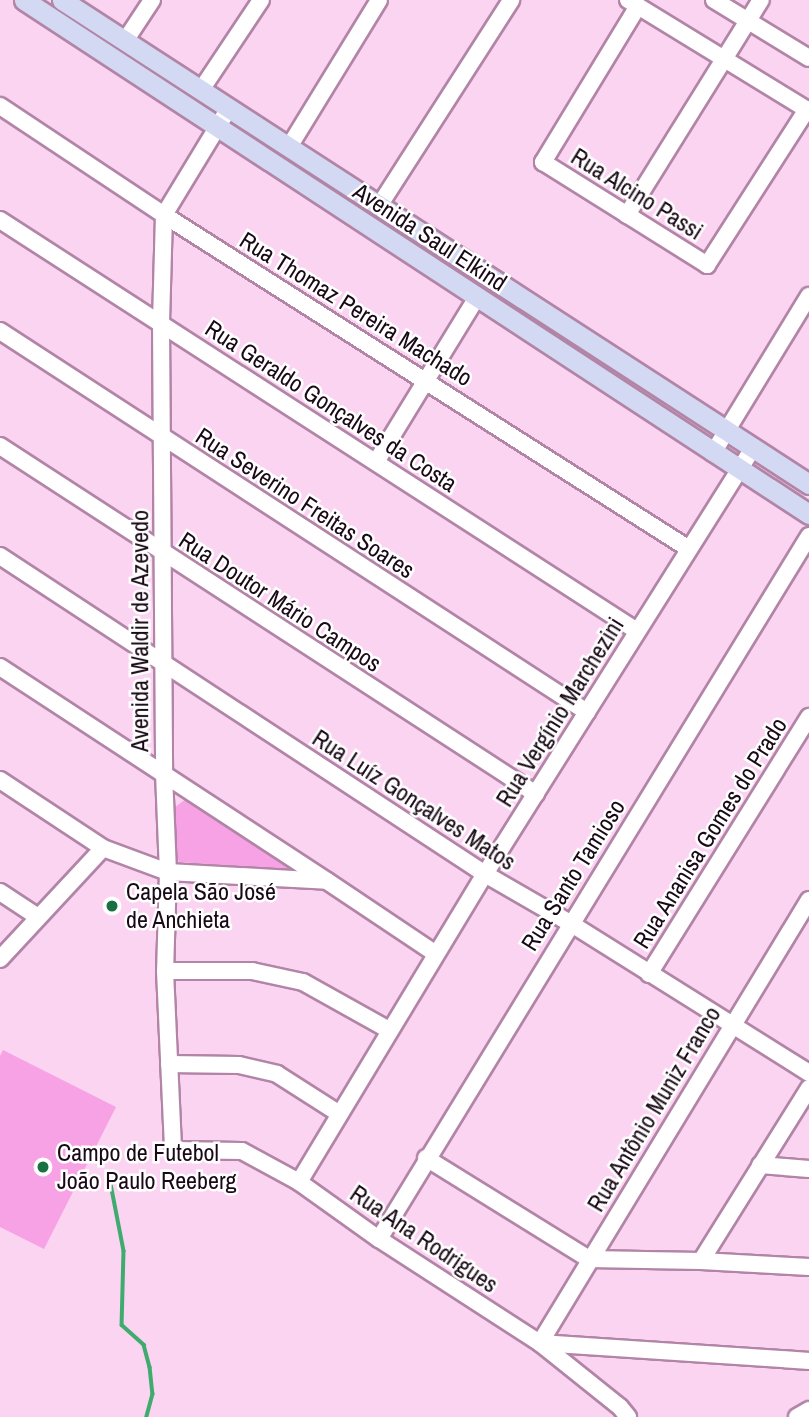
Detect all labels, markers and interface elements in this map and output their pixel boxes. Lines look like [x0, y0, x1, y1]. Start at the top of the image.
street label: Rua Alcino Passi [565, 142, 709, 246]
street label: Avenida Saul Elkind [348, 177, 512, 297]
street label: Rua Thomaz Pereira Machado [234, 225, 478, 393]
street label: Rua Geraldo Gonçalves da Costa [200, 314, 462, 498]
street label: Rua Severino Freitas Soares [190, 422, 420, 584]
street label: Avenida Waldir de Azevedo [126, 510, 154, 752]
street label: Rua Doutor Mário Campos [174, 526, 386, 678]
street label: Rua Vergínio Marchezini [490, 612, 630, 812]
street label: Rua Ananisa Gomes do Prado [627, 712, 793, 954]
street label: Rua Luíz Gonçalves Matos [307, 724, 521, 876]
street label: Rua Santo Tamioso [515, 794, 631, 956]
place label: Capela São José de Anchieta [126, 878, 276, 934]
marker: Capela São José de Anchieta [104, 898, 120, 914]
street label: Rua Antônio Muniz Franco [581, 1001, 727, 1217]
place label: Campo de Futebol João Paulo Reeberg [57, 1139, 236, 1195]
marker: Campo de Futebol João Paulo Reeberg [35, 1159, 51, 1175]
street label: Rua Ana Rodrigues [344, 1179, 504, 1299]

